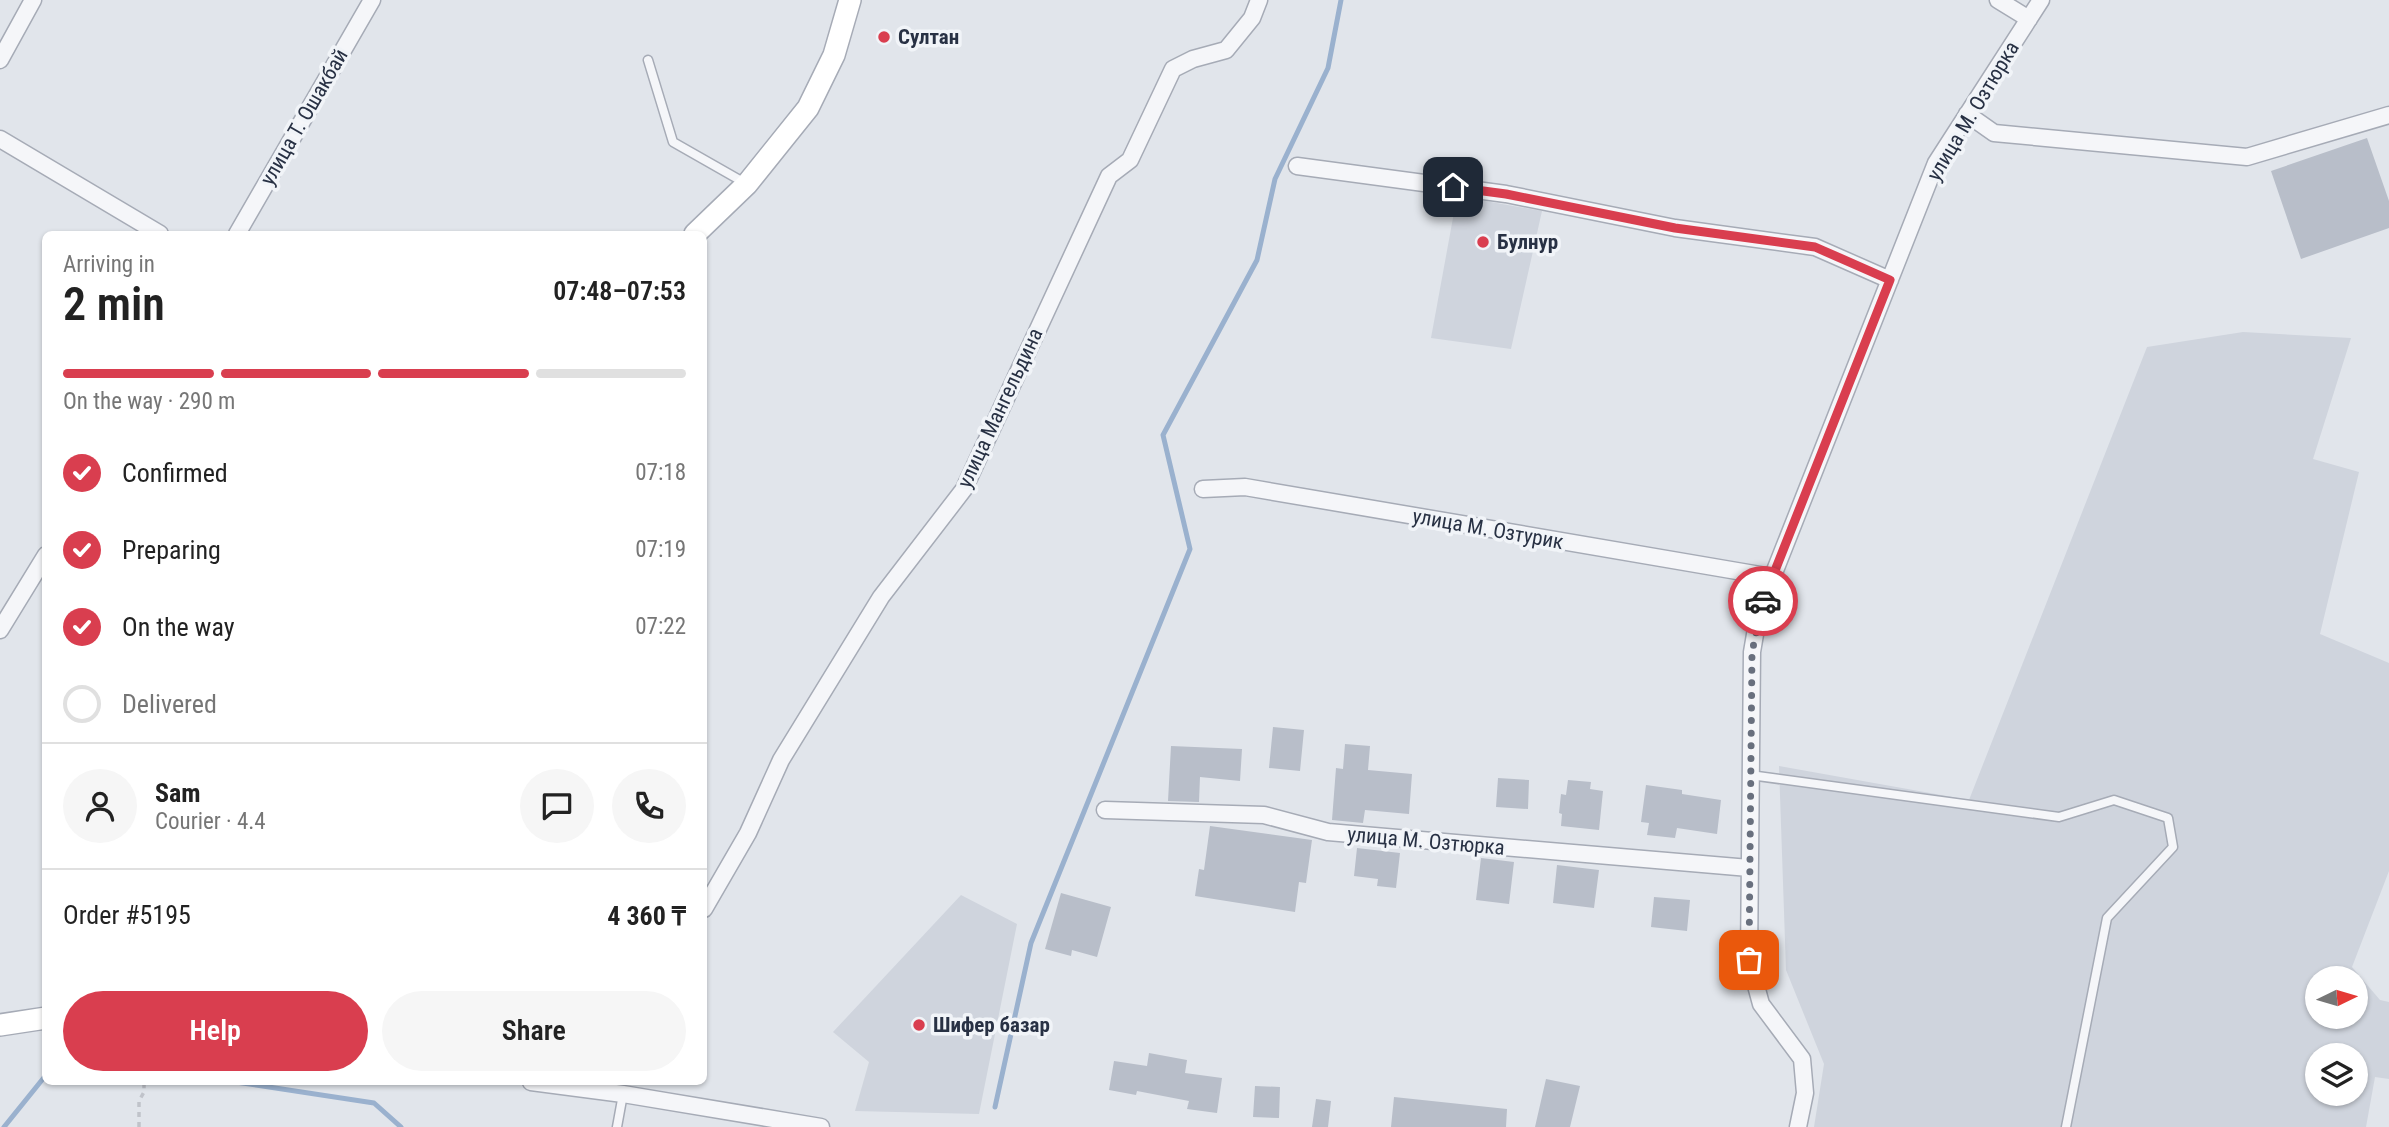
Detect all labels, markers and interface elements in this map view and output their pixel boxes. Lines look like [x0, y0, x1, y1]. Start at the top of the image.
place label: Султан [898, 25, 959, 49]
marker: Султан [876, 29, 892, 45]
street label: улица М. Озтюрка [1922, 37, 2024, 185]
street label: улица Т. Ошакбай [255, 45, 353, 189]
pin [1423, 157, 1483, 217]
icon: home [1434, 168, 1472, 206]
place label: Булнур [1497, 230, 1558, 254]
marker: Булнур [1475, 234, 1491, 250]
text: Arriving in [63, 251, 155, 278]
text: 07:48–07:53 [553, 276, 686, 306]
text: 2 min [63, 277, 165, 331]
street label: улица Мангельдина [953, 324, 1047, 492]
text: On the way · 290 m [63, 388, 235, 415]
icon: check [63, 454, 101, 492]
text: Confirmed [122, 458, 228, 488]
text: 07:18 [635, 459, 686, 486]
street label: улица М. Озтурик [1411, 504, 1565, 554]
icon: check [63, 531, 101, 569]
text: Preparing [122, 535, 221, 565]
text: 07:19 [635, 536, 686, 563]
courier [1728, 566, 1798, 636]
icon: car [1744, 582, 1782, 620]
icon: check [63, 608, 101, 646]
text: On the way [122, 612, 235, 642]
text: 07:22 [635, 613, 686, 640]
text: Delivered [122, 689, 217, 719]
button: person [63, 769, 137, 843]
button: chat [520, 769, 594, 843]
button: phone [612, 769, 686, 843]
text: Sam [155, 778, 201, 808]
text: Courier · 4.4 [155, 808, 266, 835]
street label: улица М. Озтюрка [1346, 822, 1506, 860]
text: Order #5195 [63, 900, 191, 930]
text: 4 360 ₸ [607, 901, 686, 931]
pin [1719, 930, 1779, 990]
icon: bag [1730, 941, 1768, 979]
north arrow [2305, 966, 2368, 1029]
map controls [2305, 966, 2368, 1106]
button: Help [63, 991, 368, 1071]
button: Share [382, 991, 686, 1071]
place label: Шифер базар [933, 1013, 1050, 1037]
marker: Шифер базар [911, 1017, 927, 1033]
button: layers [2305, 1043, 2368, 1106]

